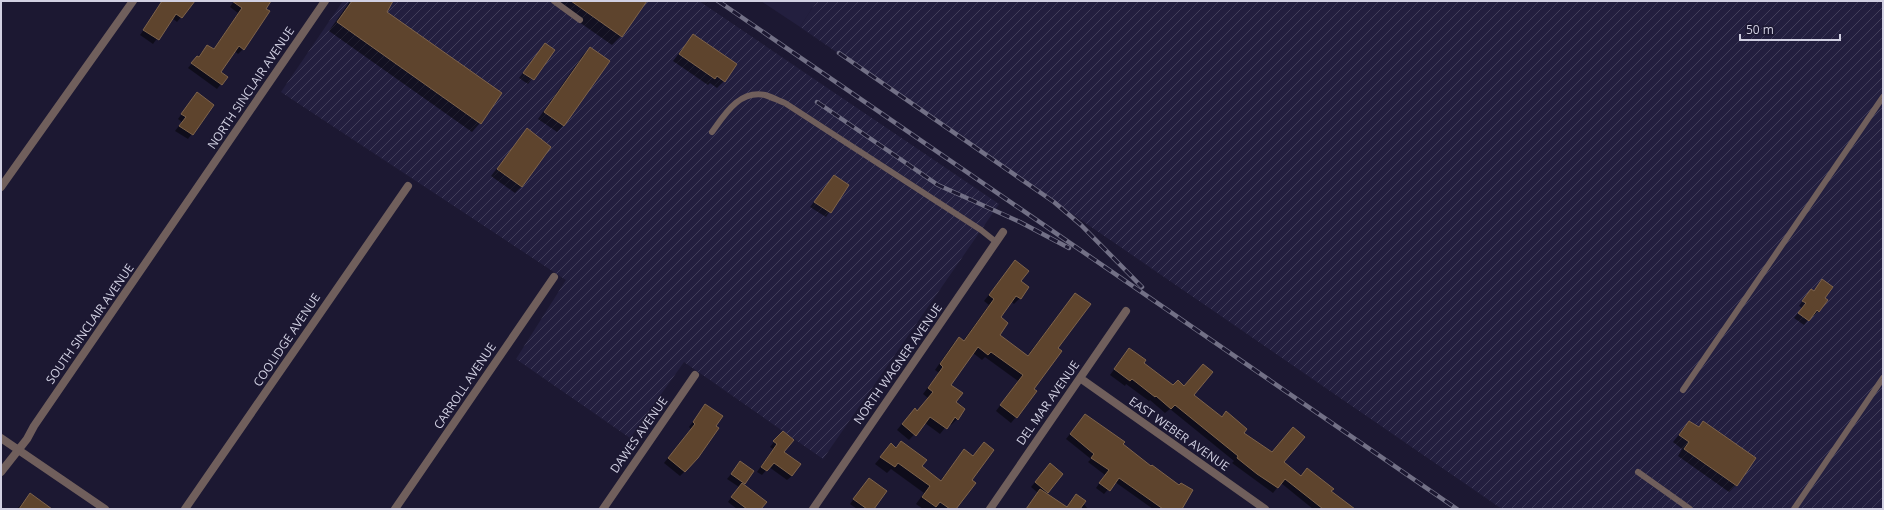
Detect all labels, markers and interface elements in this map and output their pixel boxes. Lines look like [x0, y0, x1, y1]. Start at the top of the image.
scale bar [1740, 16, 1840, 42]
text: 50 m [1746, 21, 1774, 38]
street label: NORTH SINCLAIR AVENUE [203, 23, 298, 152]
street label: SOUTH SINCLAIR AVENUE [42, 260, 138, 387]
street label: COOLIDGE AVENUE [249, 290, 324, 390]
street label: NORTH WAGNER AVENUE [849, 300, 946, 428]
street label: CARROLL AVENUE [429, 339, 500, 432]
street label: DEL MAR AVENUE [1012, 357, 1083, 448]
street label: EAST WEBER AVENUE [1126, 392, 1233, 475]
street label: DAWES AVENUE [606, 393, 671, 476]

